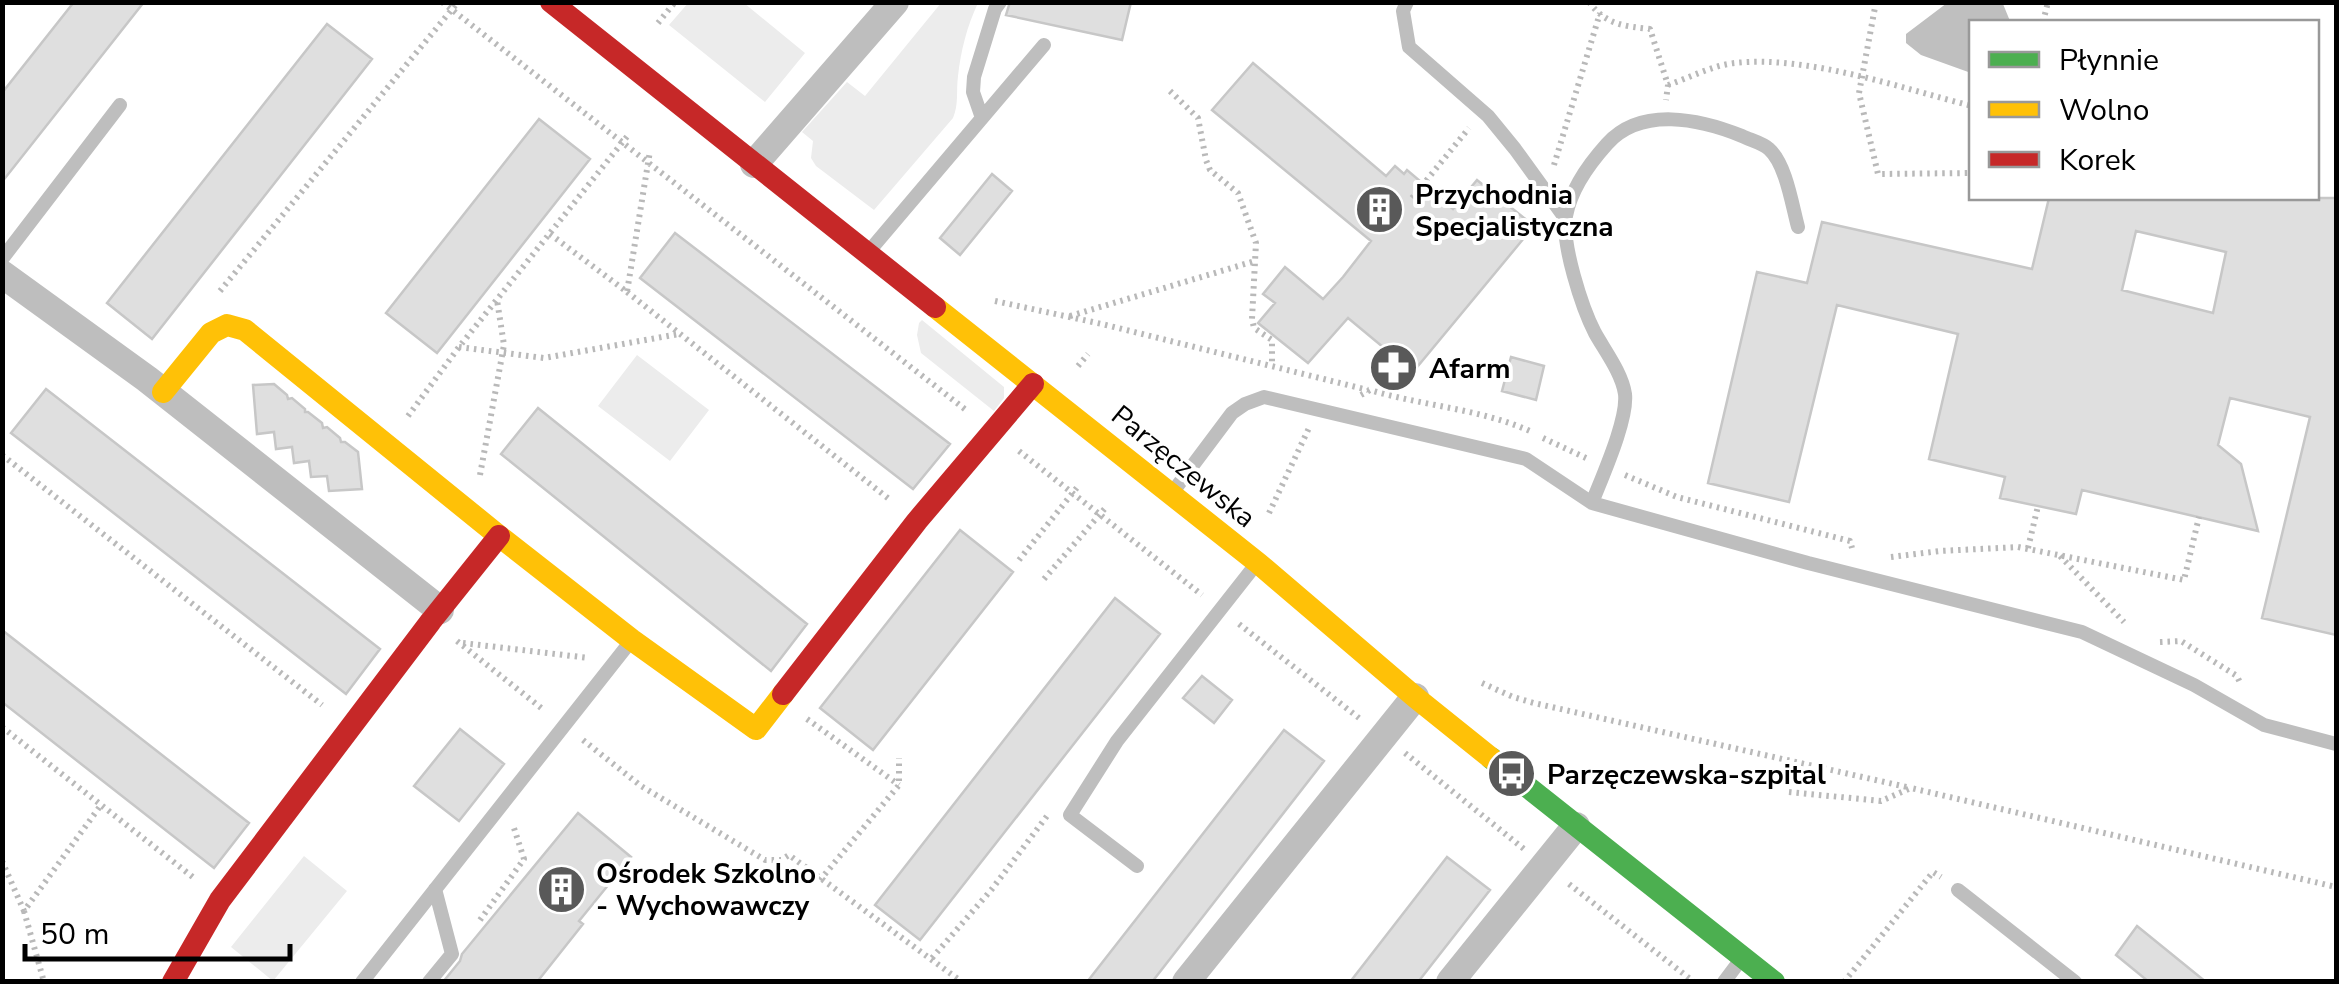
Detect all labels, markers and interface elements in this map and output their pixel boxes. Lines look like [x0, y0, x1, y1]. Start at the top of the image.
legend [1969, 20, 2319, 200]
text: Płynnie [2059, 40, 2159, 81]
text: Wolno [2059, 90, 2150, 131]
text: Korek [2059, 140, 2137, 181]
place label: Przychodnia Specjalistyczna [1415, 176, 1614, 246]
building icon: Przychodnia Specjalistyczna [1354, 184, 1406, 236]
pharmacy icon: Afarm [1368, 342, 1420, 394]
place label: Afarm [1429, 350, 1510, 388]
street label: Parzęczewska [1103, 397, 1263, 537]
bus stop icon: Parzęczewska-szpital [1486, 748, 1538, 800]
place label: Parzęczewska-szpital [1547, 756, 1826, 794]
place label: Ośrodek Szkolno - Wychowawczy [596, 855, 816, 925]
building icon: Ośrodek Szkolno - Wychowawczy [535, 863, 587, 915]
scale bar [25, 899, 290, 961]
text: 50 m [40, 914, 109, 955]

